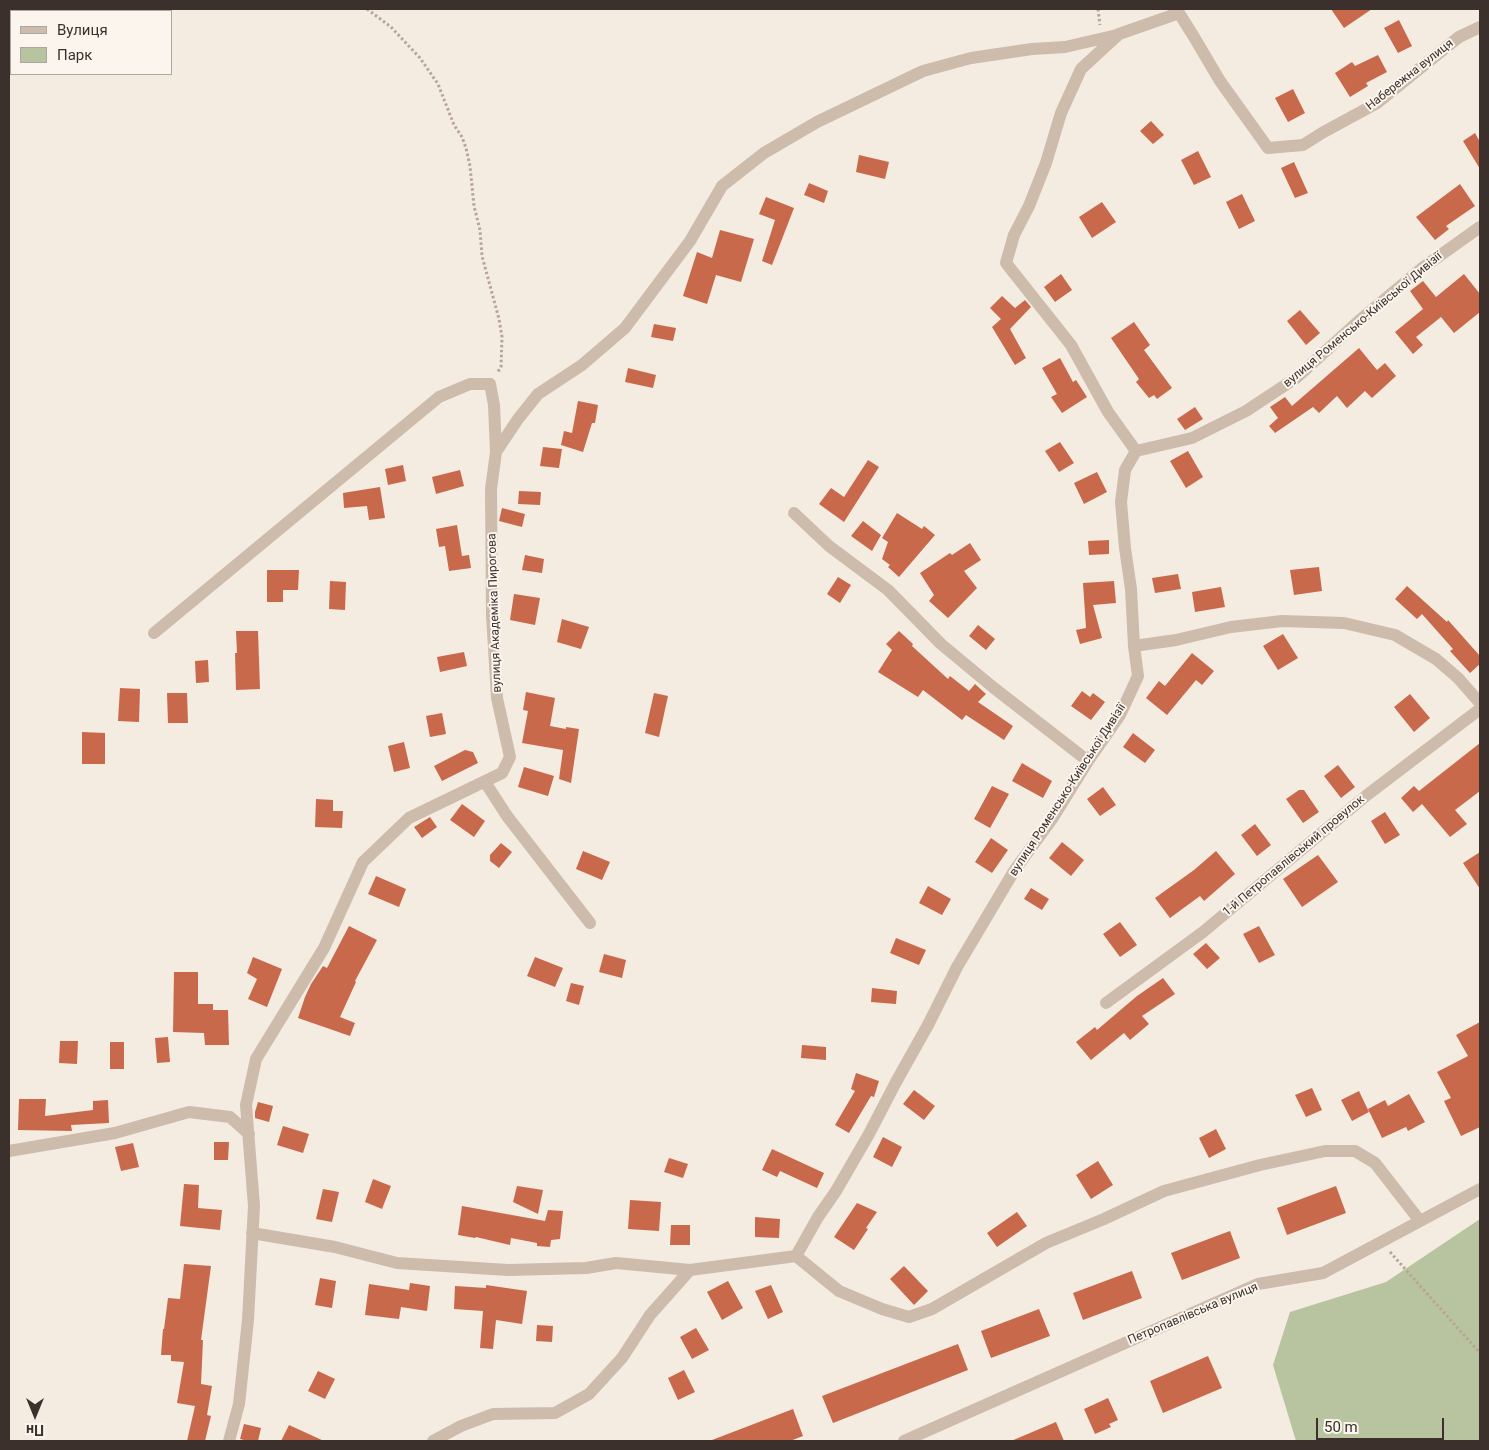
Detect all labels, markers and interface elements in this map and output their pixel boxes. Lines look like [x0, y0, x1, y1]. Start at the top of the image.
legend [10, 10, 172, 75]
text: Вулиця [57, 21, 108, 39]
street label: Набережна вулиця [1364, 36, 1456, 114]
text: Парк [57, 46, 92, 64]
street label: вулиця Роменсько-Київської Дивізії [1281, 249, 1445, 391]
street label: вулиця Академіка Пирогова [485, 533, 505, 693]
street label: вулиця Роменсько-Київської Дивізії [1007, 701, 1129, 879]
street label: 1-й Петропавлівський провулок [1220, 793, 1368, 919]
street label: Петропавлівська вулиця [1126, 1280, 1260, 1348]
north arrow [10, 1390, 60, 1440]
scale bar [1319, 1408, 1446, 1440]
text: 50 m [1324, 1418, 1358, 1436]
text: Пн [26, 1422, 44, 1438]

